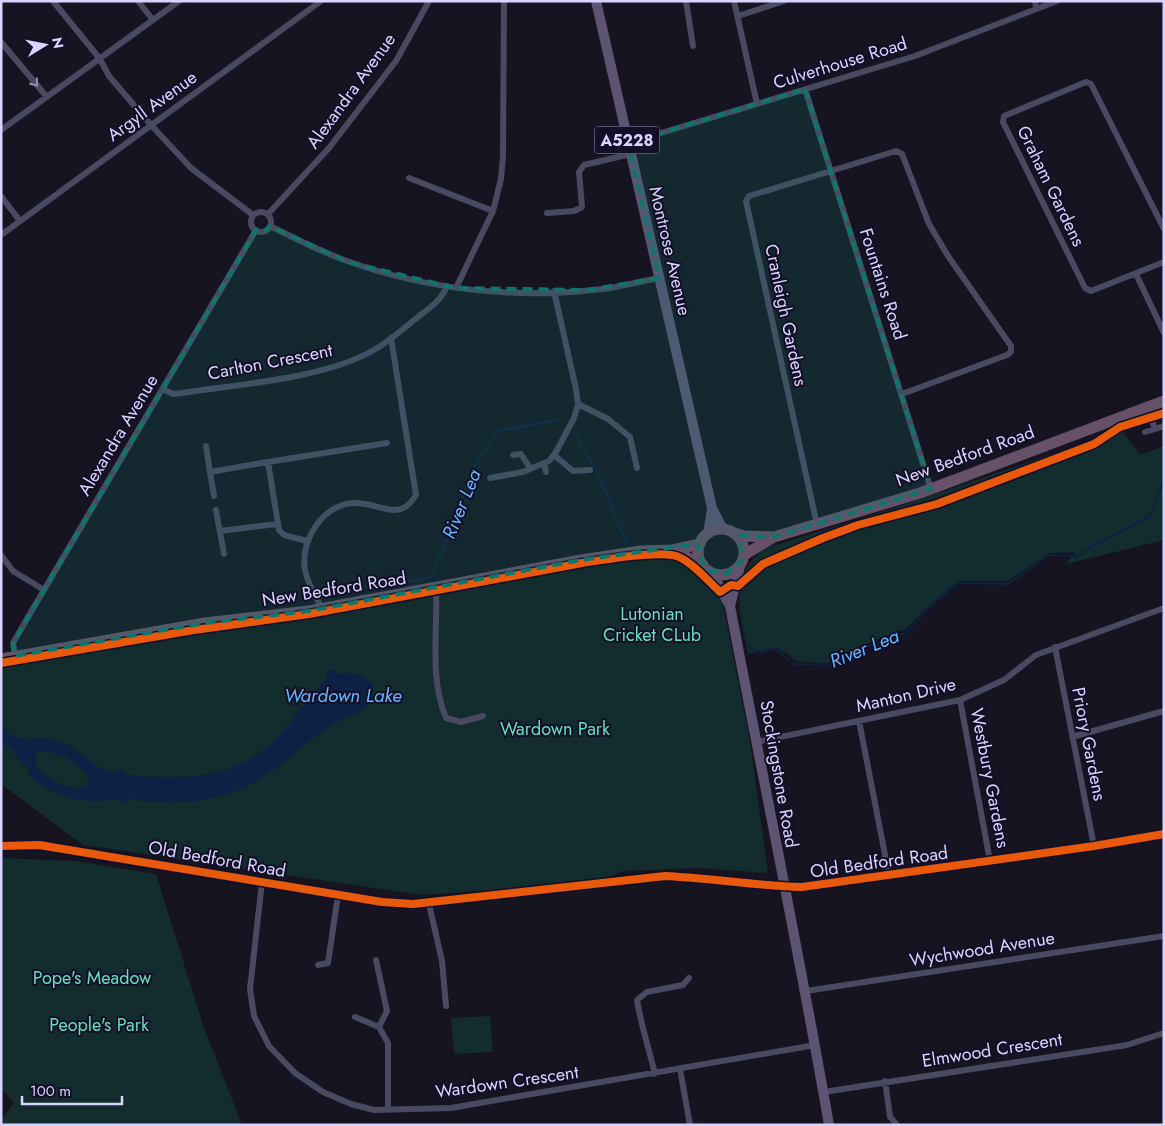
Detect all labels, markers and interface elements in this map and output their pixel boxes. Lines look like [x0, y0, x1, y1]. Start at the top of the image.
north arrow [20, 20, 70, 70]
street label: Alexandra Avenue [300, 28, 402, 154]
street label: Culverhouse Road [770, 30, 910, 96]
text: N [47, 36, 69, 50]
street label: Argyll Avenue [102, 64, 202, 148]
one-way arrow [29, 78, 38, 87]
street label: Graham Gardens [1011, 121, 1091, 251]
road number: A5228 [594, 126, 660, 154]
street label: Montrose Avenue [642, 184, 698, 318]
street label: Fountains Road [853, 225, 913, 343]
street label: Cranleigh Gardens [758, 241, 814, 389]
street label: Carlton Crescent [205, 337, 335, 387]
street label: Alexandra Avenue [72, 369, 164, 501]
street label: New Bedford Road [892, 419, 1038, 493]
water label: River Lea [435, 465, 488, 543]
street label: New Bedford Road [260, 565, 408, 613]
park label: Lutonian Cricket CLub [603, 601, 701, 648]
water label: River Lea [825, 622, 903, 675]
street label: Manton Drive [854, 671, 958, 719]
water label: Wardown Lake [284, 682, 402, 709]
street label: Priory Gardens [1065, 685, 1113, 803]
street label: Stockingstone Road [753, 698, 805, 850]
street label: Westbury Gardens [964, 706, 1016, 850]
park label: Wardown Park [500, 716, 610, 742]
street label: Old Bedford Road [146, 834, 288, 884]
street label: Old Bedford Road [808, 839, 950, 885]
street label: Wychwood Avenue [907, 925, 1057, 973]
park label: Pope's Meadow [33, 965, 152, 991]
park label: People's Park [49, 1012, 149, 1038]
street label: Elmwood Crescent [920, 1026, 1065, 1074]
street label: Wardown Crescent [434, 1059, 581, 1105]
scale bar [22, 1074, 122, 1106]
text: 100 m [30, 1080, 71, 1102]

